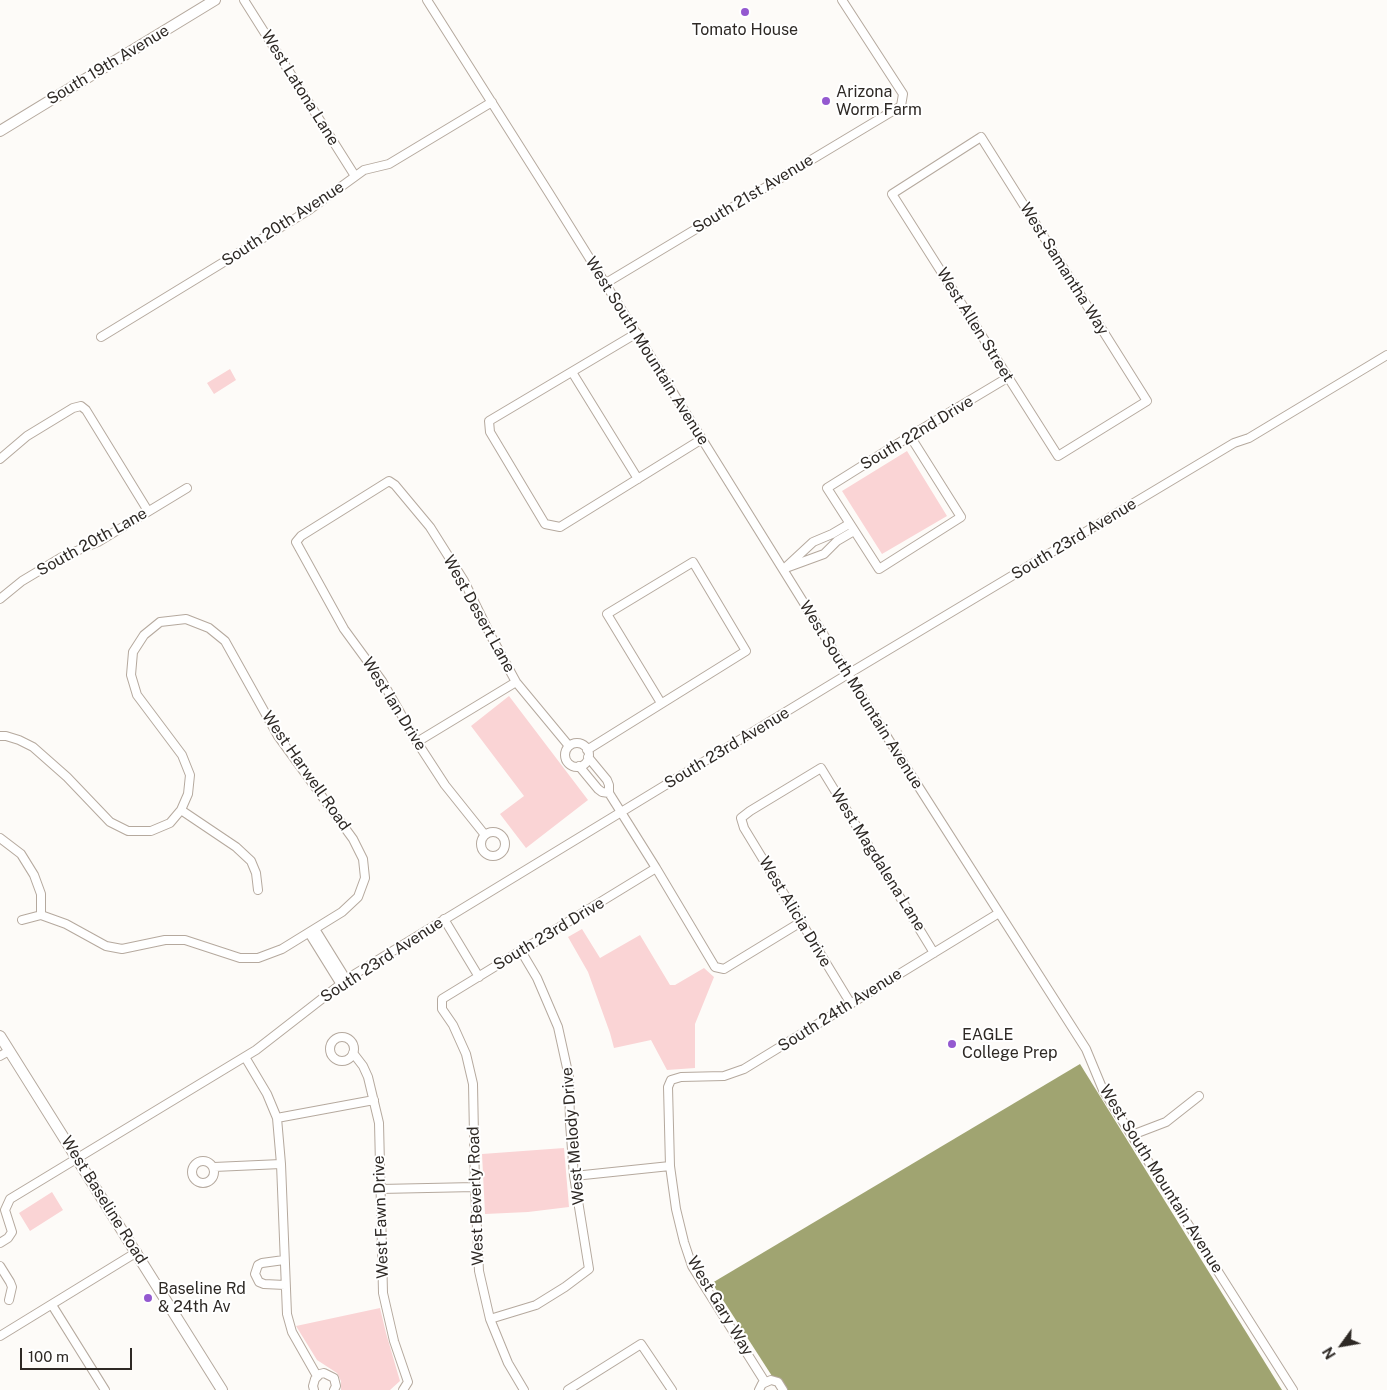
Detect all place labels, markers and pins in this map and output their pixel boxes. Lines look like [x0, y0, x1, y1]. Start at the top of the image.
marker: Tomato House [739, 6, 751, 18]
place label: Tomato House [692, 20, 798, 40]
place label: Arizona Worm Farm [836, 82, 922, 120]
marker: Arizona Worm Farm [820, 95, 832, 107]
place label: EAGLE College Prep [962, 1025, 1058, 1063]
marker: EAGLE College Prep [946, 1038, 958, 1050]
place label: Baseline Rd & 24th Av [158, 1279, 246, 1317]
marker: Baseline Rd & 24th Av [142, 1292, 154, 1304]

